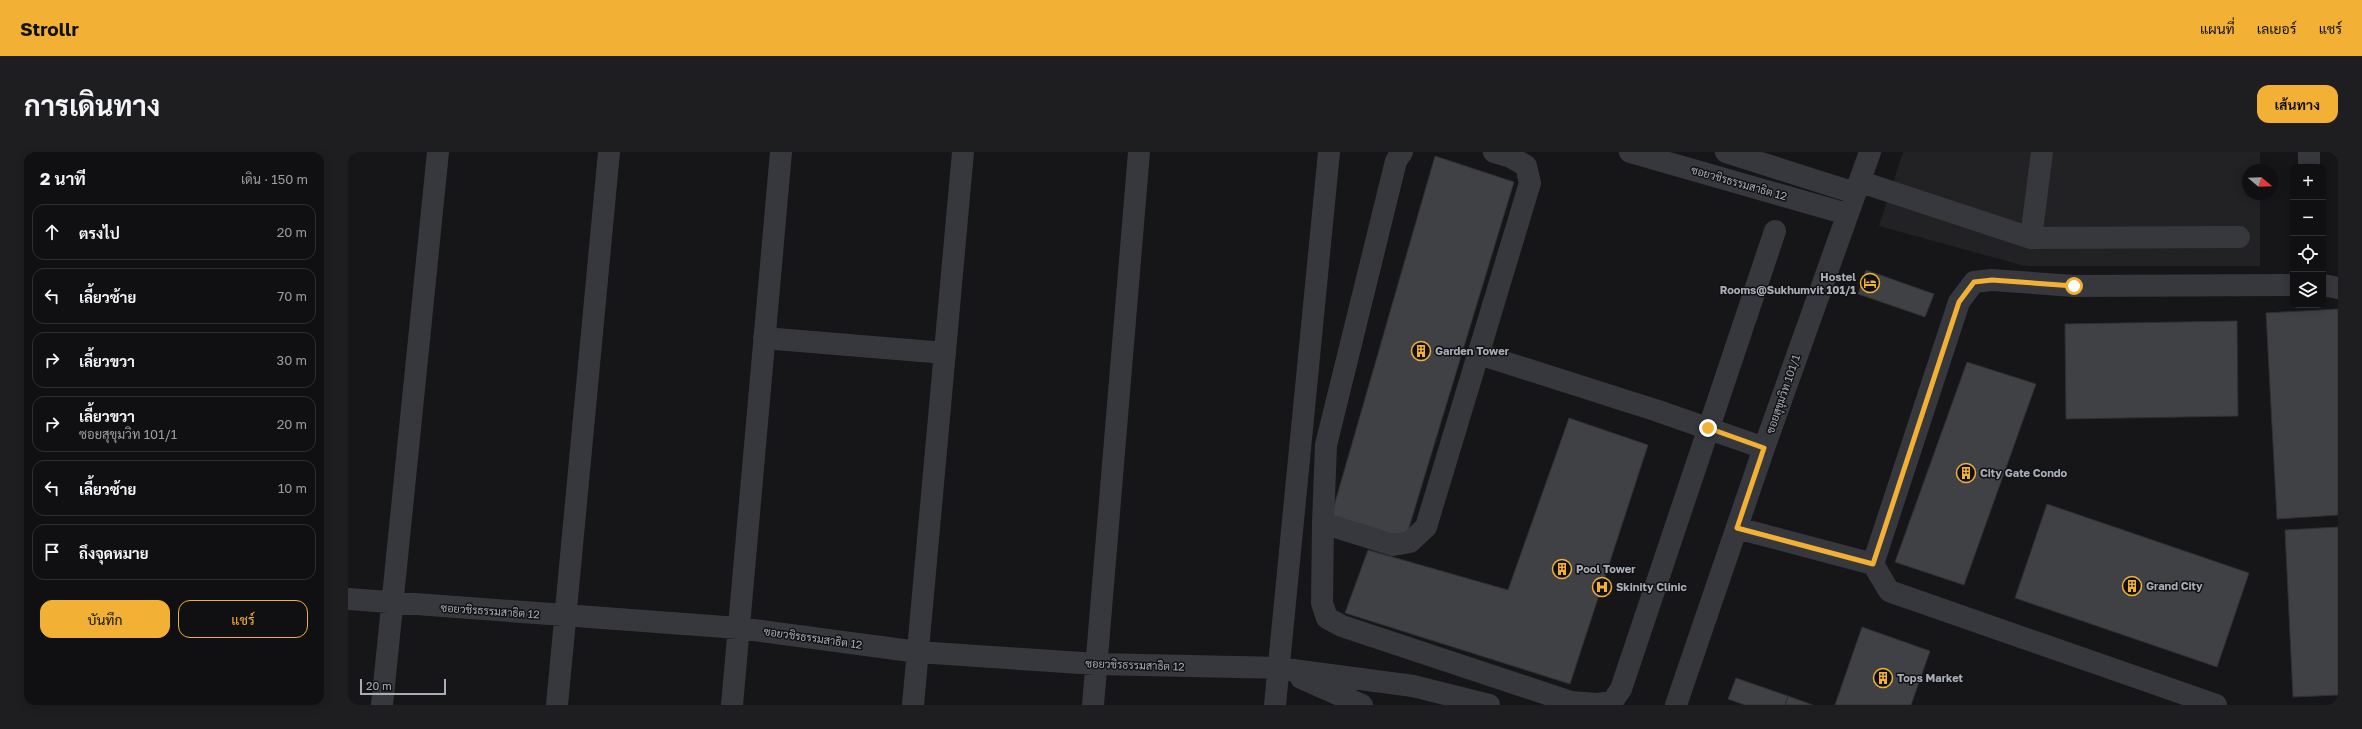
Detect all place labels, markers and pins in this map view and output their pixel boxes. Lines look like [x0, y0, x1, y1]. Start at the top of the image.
place label: Hostel Rooms@Sukhumvit 101/1 [1720, 270, 1856, 296]
hotel icon: Hostel Rooms@Sukhumvit 101/1 [1859, 272, 1881, 294]
building icon: Garden Tower [1410, 340, 1432, 362]
place label: Garden Tower [1435, 344, 1510, 357]
building icon: City Gate Condo [1955, 462, 1977, 484]
place label: City Gate Condo [1980, 466, 2068, 479]
building icon: Pool Tower [1551, 558, 1573, 580]
place label: Pool Tower [1576, 562, 1636, 575]
building icon: Grand City [2121, 575, 2143, 597]
hospital icon: Skinity Clinic [1591, 576, 1613, 598]
place label: Grand City [2146, 579, 2203, 592]
place label: Skinity Clinic [1616, 580, 1687, 593]
building icon: Tops Market [1872, 667, 1894, 689]
place label: Tops Market [1897, 671, 1964, 684]

